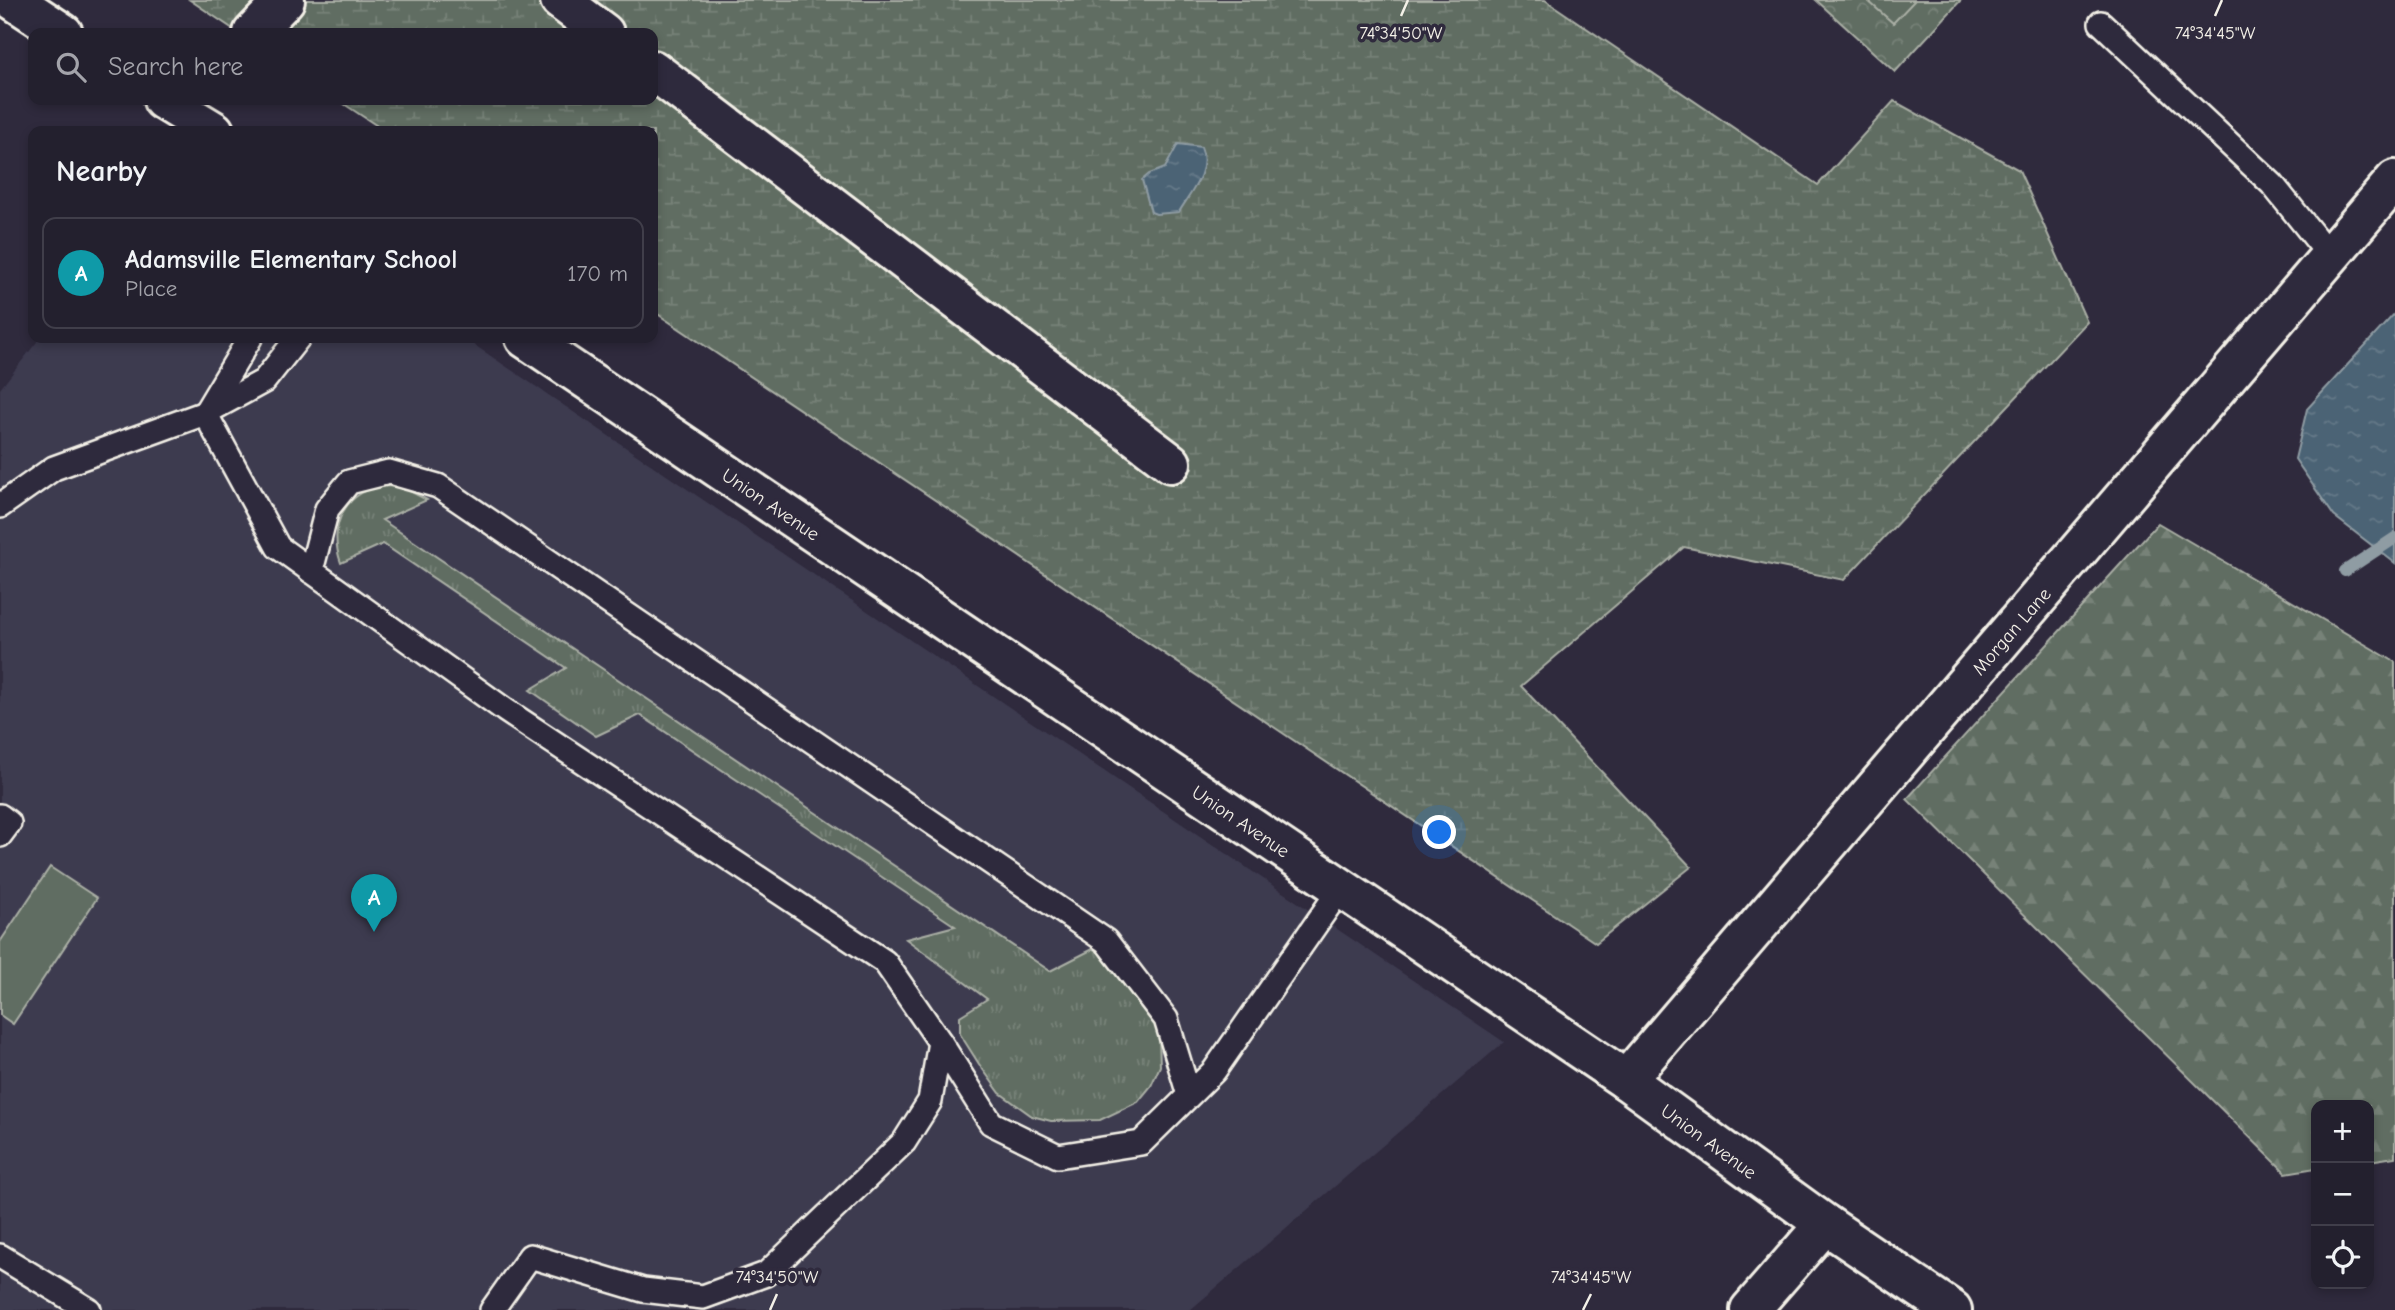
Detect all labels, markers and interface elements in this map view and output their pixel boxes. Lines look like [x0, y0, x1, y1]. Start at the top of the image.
text: 74°34'50"W [1360, 23, 1443, 44]
text: 74°34'45"W [2175, 23, 2256, 44]
search box [28, 28, 658, 105]
icon: search [52, 48, 90, 86]
text: Search here [108, 52, 243, 82]
text: Nearby [56, 154, 147, 189]
text: Adamsville Elementary School [125, 245, 457, 275]
text: A [75, 260, 87, 287]
text: 170 m [567, 260, 628, 287]
text: Place [125, 275, 177, 302]
street label: Union Avenue [718, 464, 823, 545]
street label: Morgan Lane [1968, 583, 2056, 680]
street label: Union Avenue [1188, 781, 1293, 862]
your location [1422, 815, 1456, 849]
pin: A [351, 874, 397, 932]
street label: Union Avenue [1656, 1100, 1760, 1184]
map controls [2311, 1100, 2374, 1289]
button: + [2311, 1100, 2374, 1163]
button: − [2311, 1163, 2374, 1226]
button: locate [2311, 1226, 2374, 1289]
text: 74°34'50"W [736, 1267, 819, 1288]
text: 74°34'45"W [1551, 1267, 1632, 1288]

